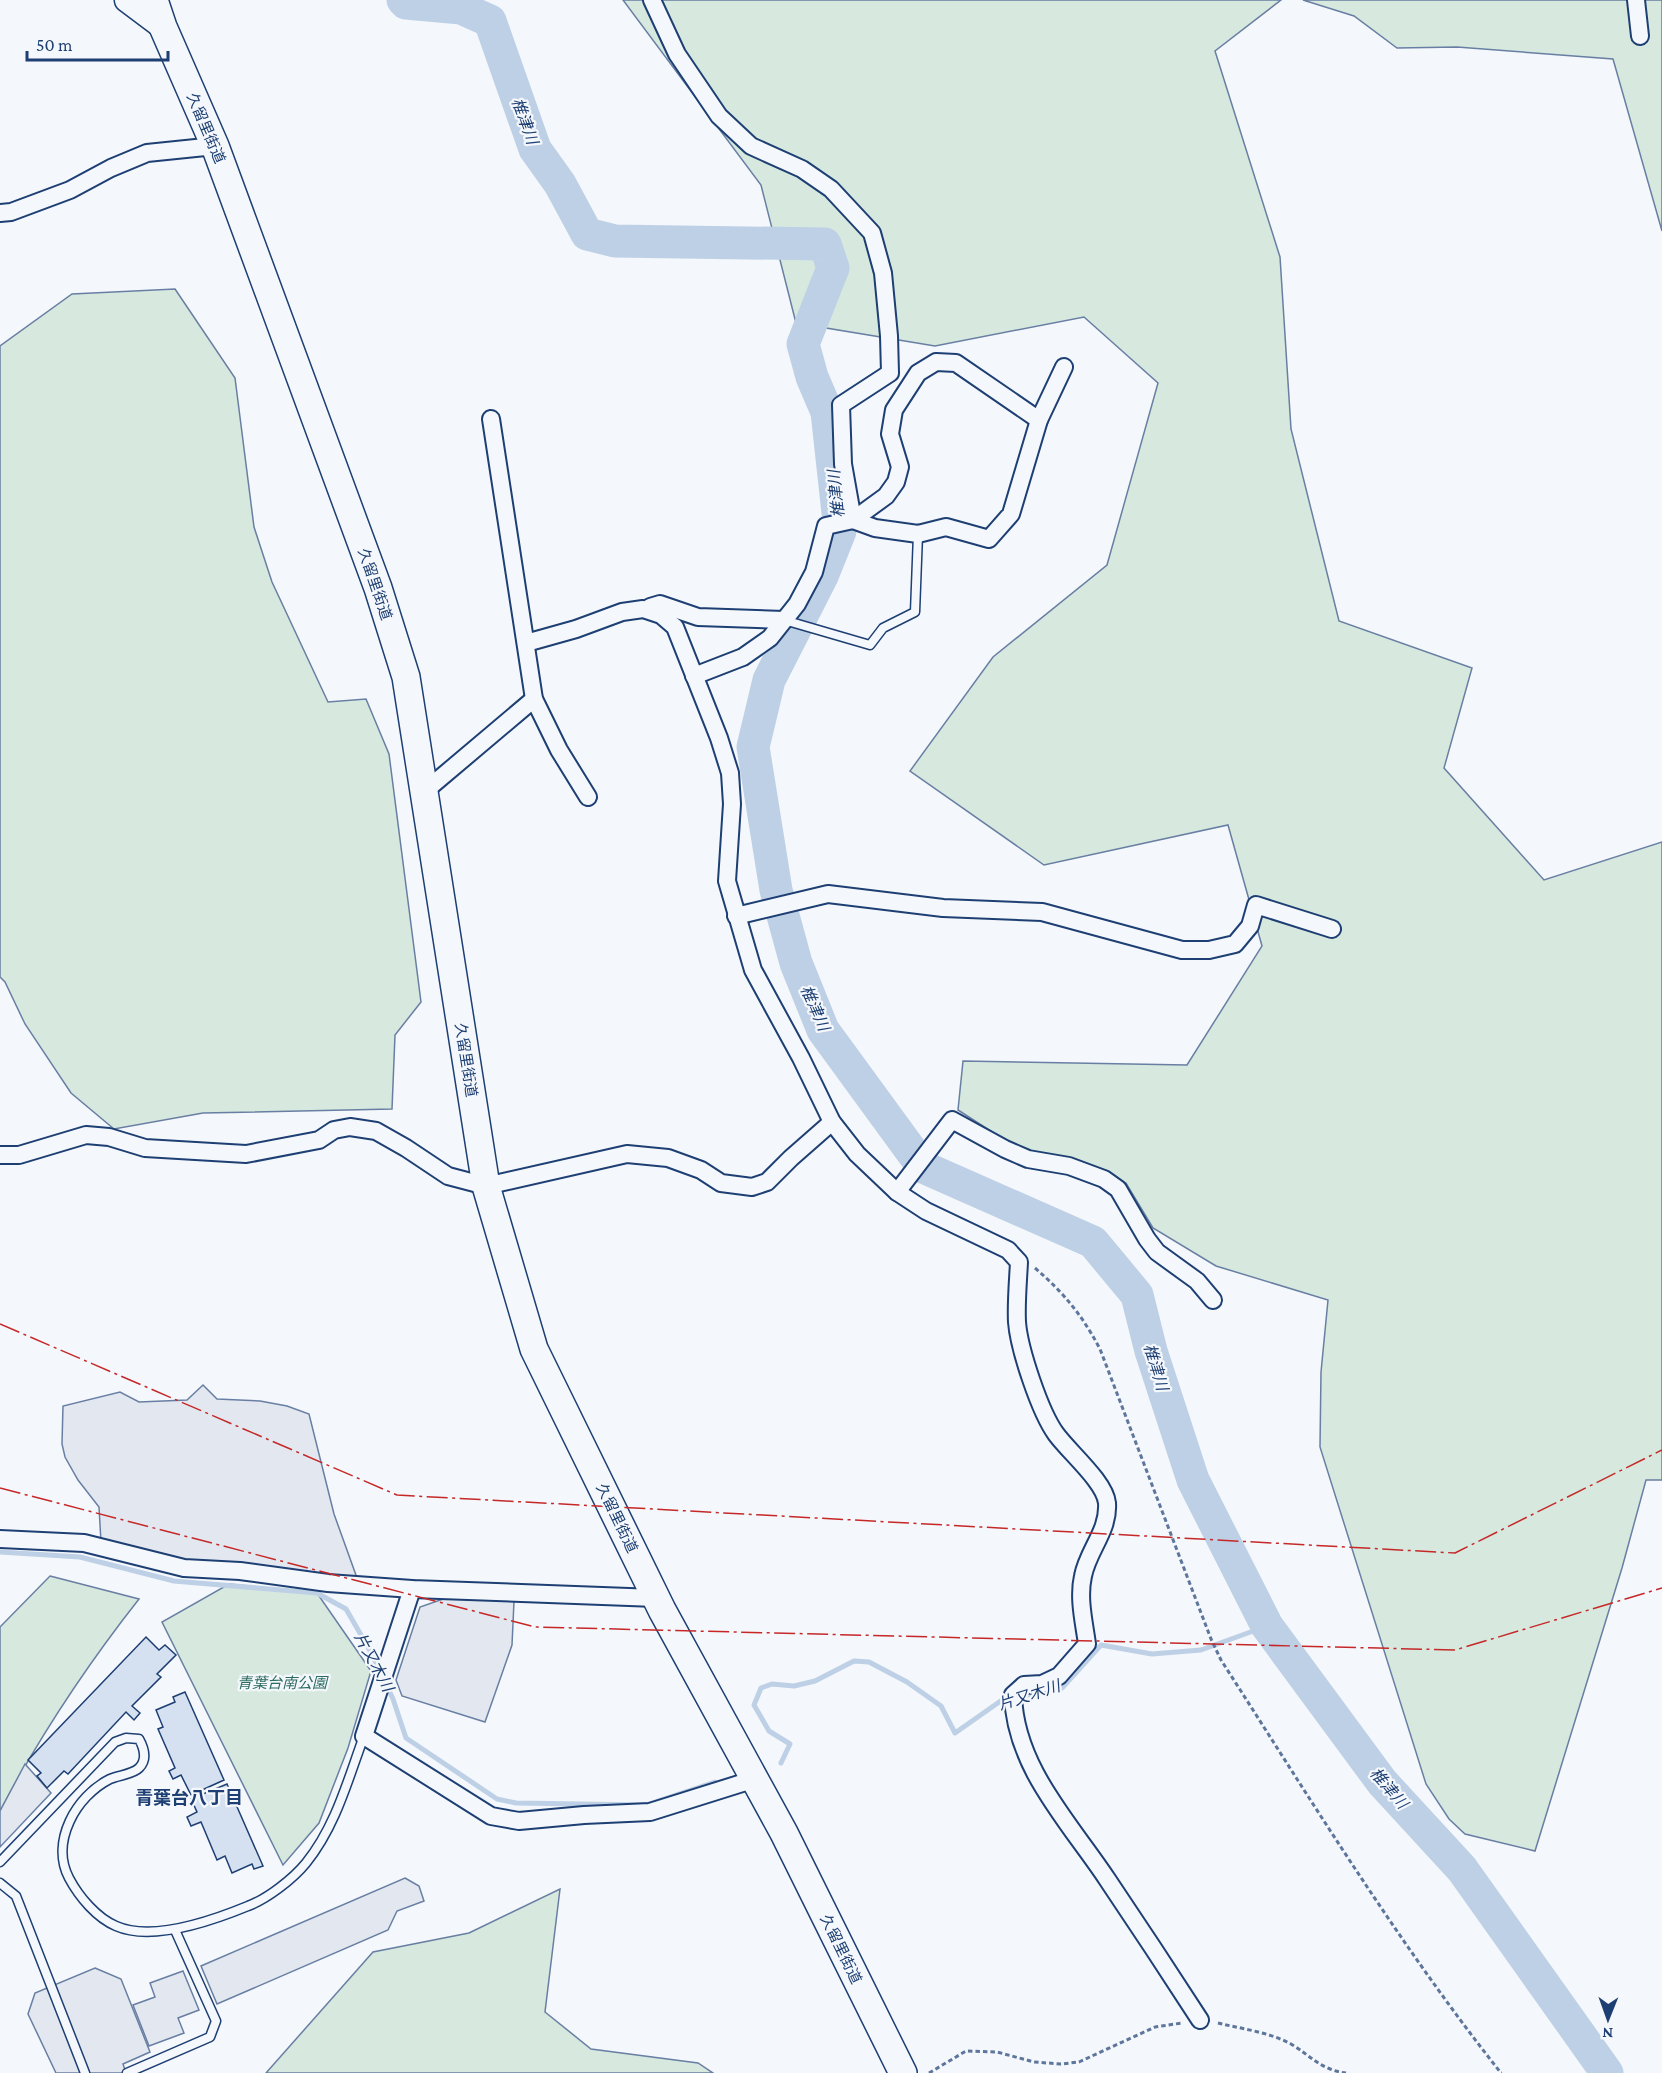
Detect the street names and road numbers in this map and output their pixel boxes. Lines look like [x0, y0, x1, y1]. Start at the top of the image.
street label: 久留里街道 [184, 90, 228, 166]
street label: 久留里街道 [355, 546, 395, 622]
street label: 久留里街道 [452, 1022, 480, 1098]
street label: 久留里街道 [593, 1481, 641, 1555]
street label: 久留里街道 [817, 1912, 865, 1986]

